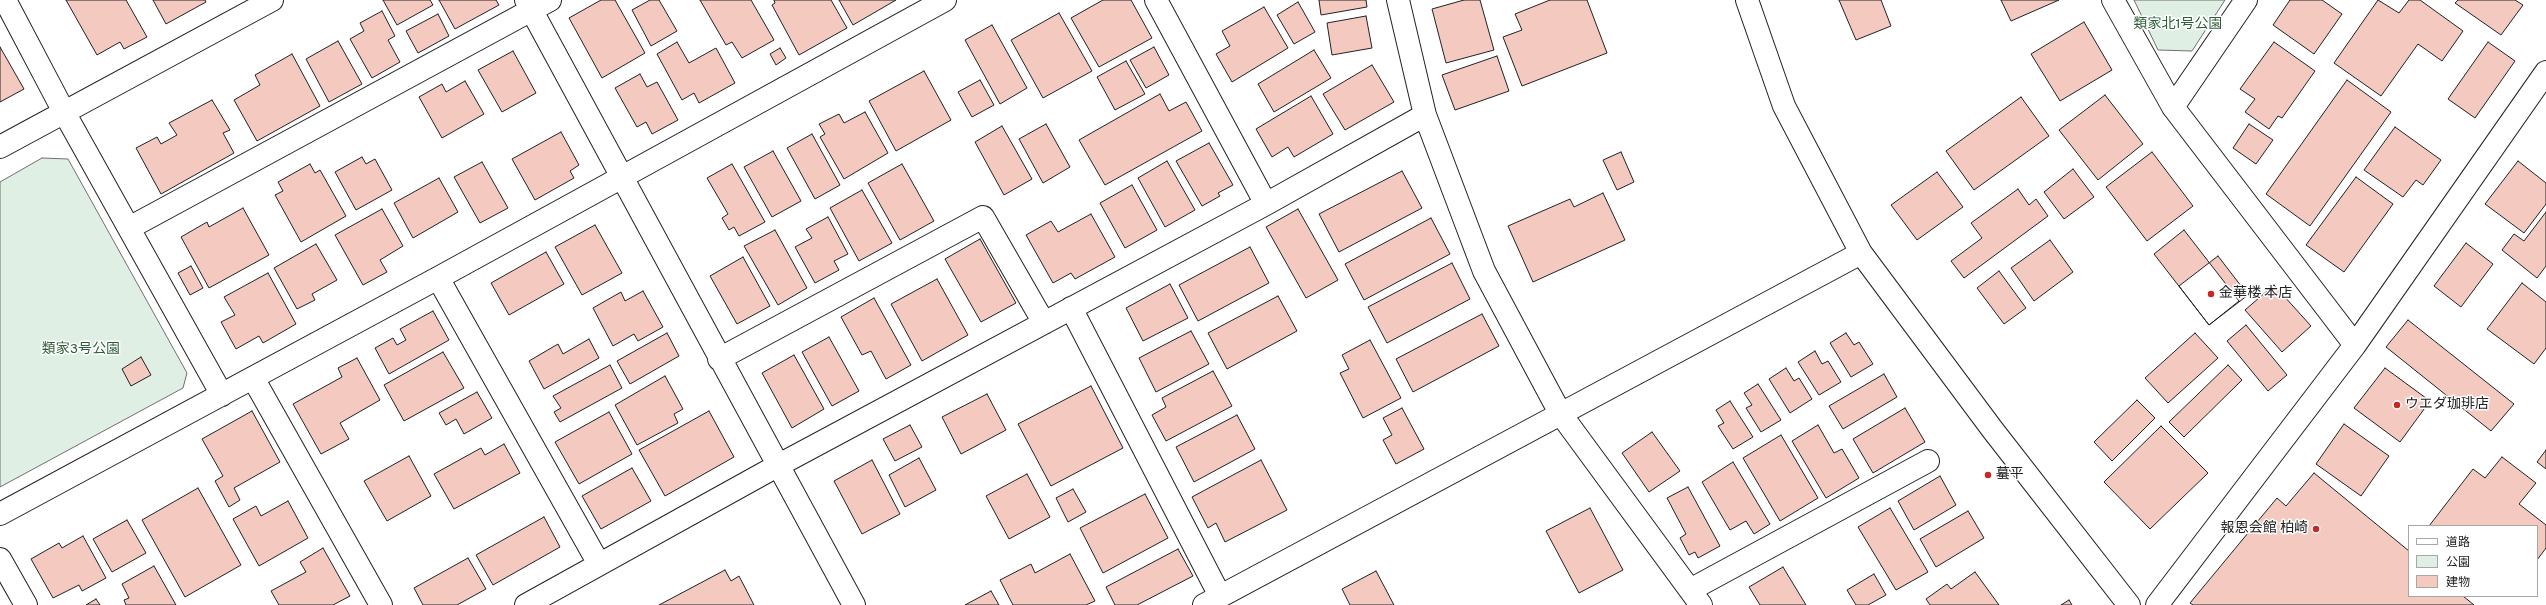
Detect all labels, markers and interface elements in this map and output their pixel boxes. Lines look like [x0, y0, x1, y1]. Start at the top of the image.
park label: 類家北1号公園 [2133, 17, 2223, 33]
place label: 金華楼 本店 [2219, 286, 2292, 302]
marker: 金華楼 本店 [2206, 289, 2216, 299]
park label: 類家3号公園 [42, 342, 120, 358]
place label: ウエダ珈琲店 [2405, 397, 2489, 413]
marker: ウエダ珈琲店 [2392, 400, 2402, 410]
place label: 蟇平 [1996, 467, 2024, 483]
marker: 蟇平 [1983, 470, 1993, 480]
place label: 報恩会館 柏崎 [2221, 521, 2308, 537]
marker: 報恩会館 柏崎 [2311, 524, 2321, 534]
legend [2408, 525, 2538, 597]
text: 道路 [2446, 535, 2470, 551]
text: 公園 [2446, 555, 2470, 571]
text: 建物 [2446, 575, 2470, 591]

